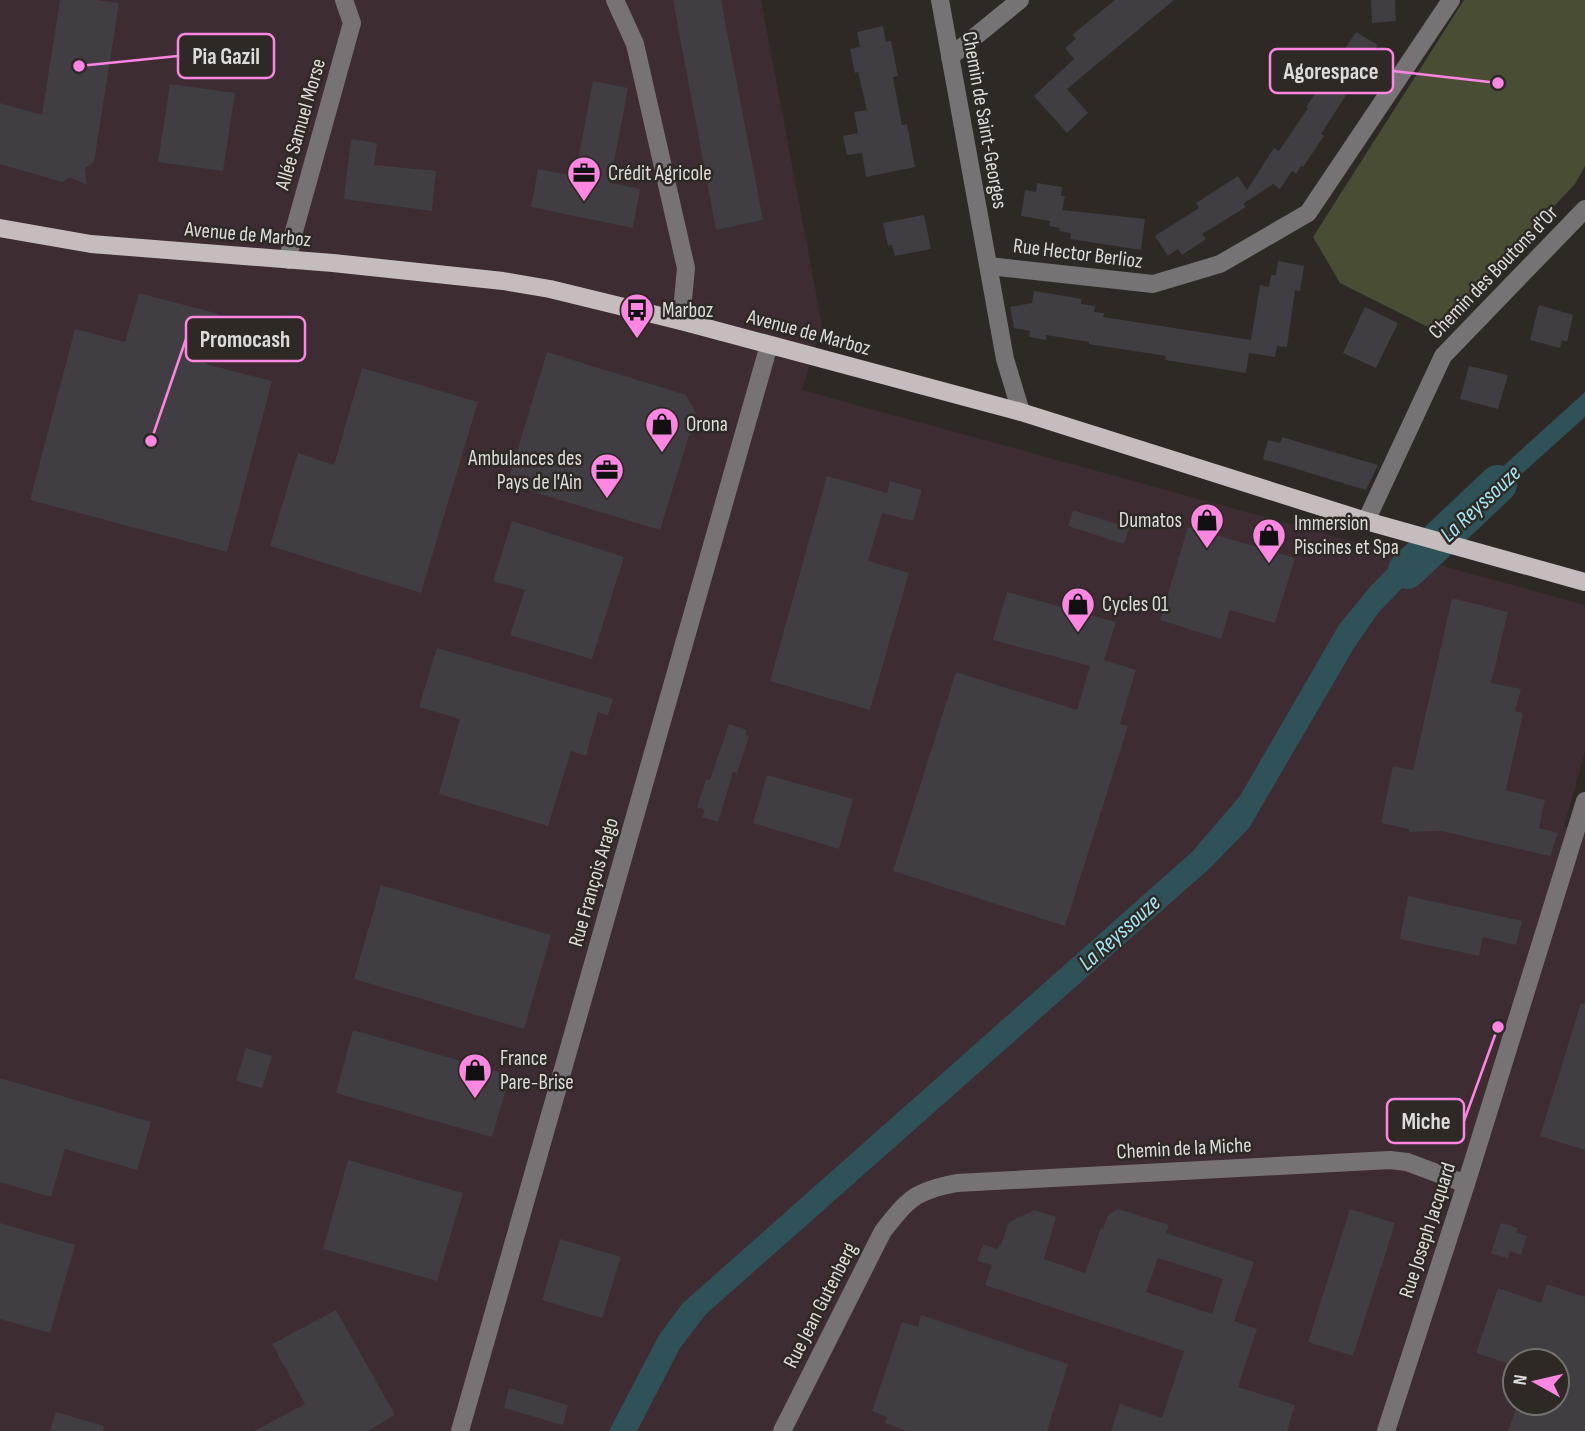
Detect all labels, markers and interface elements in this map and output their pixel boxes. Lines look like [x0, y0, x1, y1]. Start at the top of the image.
street label: Chemin de Saint-Georges [957, 30, 1012, 211]
callout: Pia Gazil [178, 34, 274, 78]
text: Pia Gazil [192, 43, 260, 71]
callout: Agorespace [1270, 49, 1393, 93]
street label: Allée Samuel Morse [270, 56, 331, 194]
text: Agorespace [1282, 58, 1379, 86]
office icon: Crédit Agricole [565, 154, 603, 203]
place label: Crédit Agricole [608, 161, 712, 186]
street label: Chemin des Boutons d'Or [1423, 201, 1563, 344]
street label: Avenue de Marboz [183, 216, 313, 253]
street label: Rue Hector Berlioz [1012, 233, 1144, 274]
bus stop icon: Marboz [618, 291, 656, 340]
place label: Marboz [662, 298, 714, 323]
street label: Avenue de Marboz [744, 304, 874, 361]
callout: Promocash [186, 317, 305, 361]
text: Promocash [200, 326, 290, 354]
shop icon: Orona [643, 405, 681, 454]
place label: Orona [686, 412, 728, 437]
place label: Ambulances des Pays de l'Ain [467, 446, 582, 495]
office icon: Ambulances des Pays de l'Ain [588, 451, 626, 500]
water label: La Reyssouze [1434, 459, 1527, 548]
shop icon: Dumatos [1188, 501, 1226, 550]
place label: Dumatos [1119, 508, 1182, 533]
place label: Immersion Piscines et Spa [1294, 511, 1399, 560]
shop icon: Immersion Piscines et Spa [1250, 516, 1288, 565]
shop icon: Cycles 01 [1059, 585, 1097, 634]
place label: Cycles 01 [1102, 592, 1169, 617]
street label: Rue François Arago [563, 815, 624, 949]
water label: La Reyssouze [1073, 889, 1166, 977]
place label: France Pare-Brise [500, 1046, 574, 1095]
shop icon: France Pare-Brise [456, 1051, 494, 1100]
callout: Miche [1387, 1099, 1464, 1143]
text: Miche [1402, 1108, 1450, 1136]
street label: Chemin de la Miche [1116, 1132, 1252, 1165]
street label: Rue Joseph Jacquard [1394, 1159, 1461, 1301]
street label: Rue Jean Gutenberg [778, 1238, 863, 1372]
north arrow [1501, 1347, 1571, 1417]
text: N [1509, 1373, 1533, 1386]

